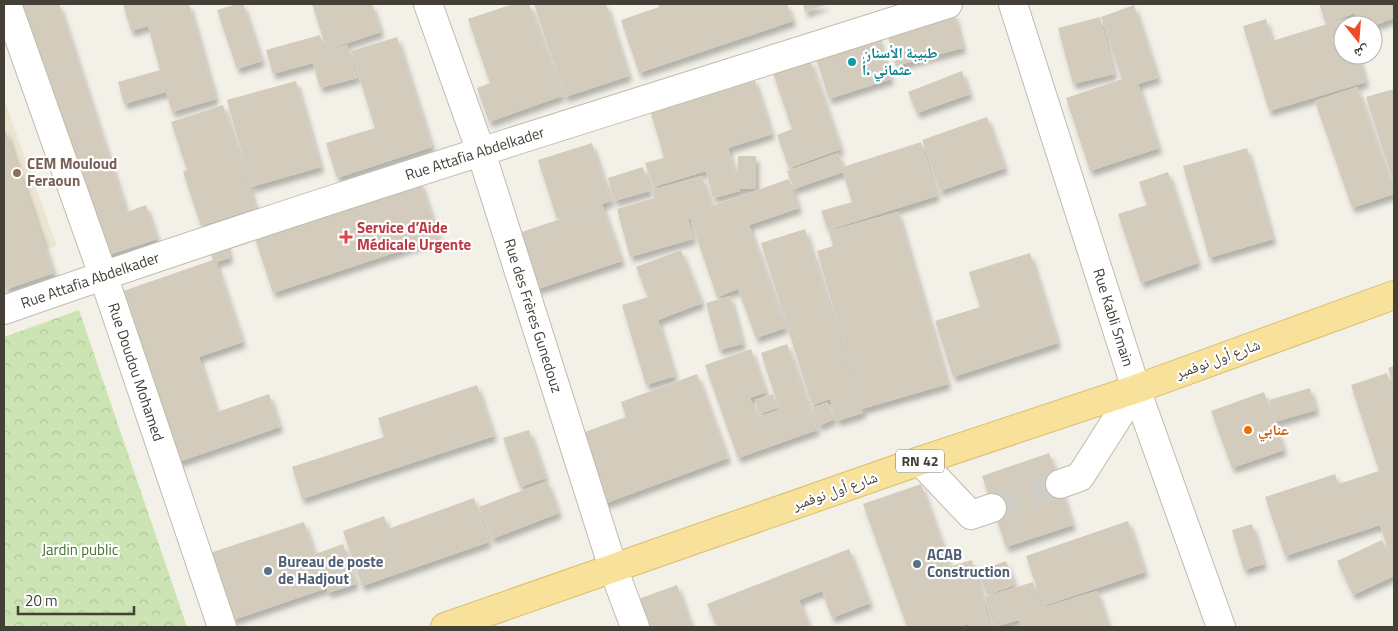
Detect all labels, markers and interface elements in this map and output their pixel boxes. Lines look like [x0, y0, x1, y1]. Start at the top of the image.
north arrow [1333, 15, 1383, 65]
place label: طبيبة الأسنان عثماني .أ [862, 41, 938, 82]
text: ش [1352, 41, 1372, 65]
marker: طبيبة الأسنان عثماني .أ [846, 56, 858, 68]
street label: Rue Attafia Abdelkader [402, 120, 547, 186]
place label: CEM Mouloud Feraoun [27, 152, 117, 192]
marker: CEM Mouloud Feraoun [11, 167, 23, 179]
place label: Service d’Aide Médicale Urgente [357, 216, 472, 256]
marker: Service d’Aide Médicale Urgente [339, 230, 353, 244]
street label: Rue des Frères Gunedouz [498, 236, 569, 396]
street label: Rue Attafia Abdelkader [17, 246, 162, 314]
street label: Rue Kabli Smain [1087, 265, 1140, 369]
street label: Rue Doudou Mohamed [102, 300, 170, 444]
street label: شارع أول نوفمبر [1171, 333, 1264, 385]
place label: عنابي [1258, 418, 1289, 442]
marker: عنابي [1242, 424, 1254, 436]
road number: RN 42 [896, 450, 944, 472]
street label: شارع أول نوفمبر [788, 465, 881, 516]
park label: Jardin public [42, 538, 118, 561]
place label: ACAB Construction [927, 543, 1010, 583]
place label: Bureau de poste de Hadjout [278, 550, 384, 590]
marker: ACAB Construction [911, 558, 923, 570]
marker: Bureau de poste de Hadjout [262, 565, 274, 577]
scale bar [18, 584, 134, 616]
text: 20 m [25, 589, 58, 612]

